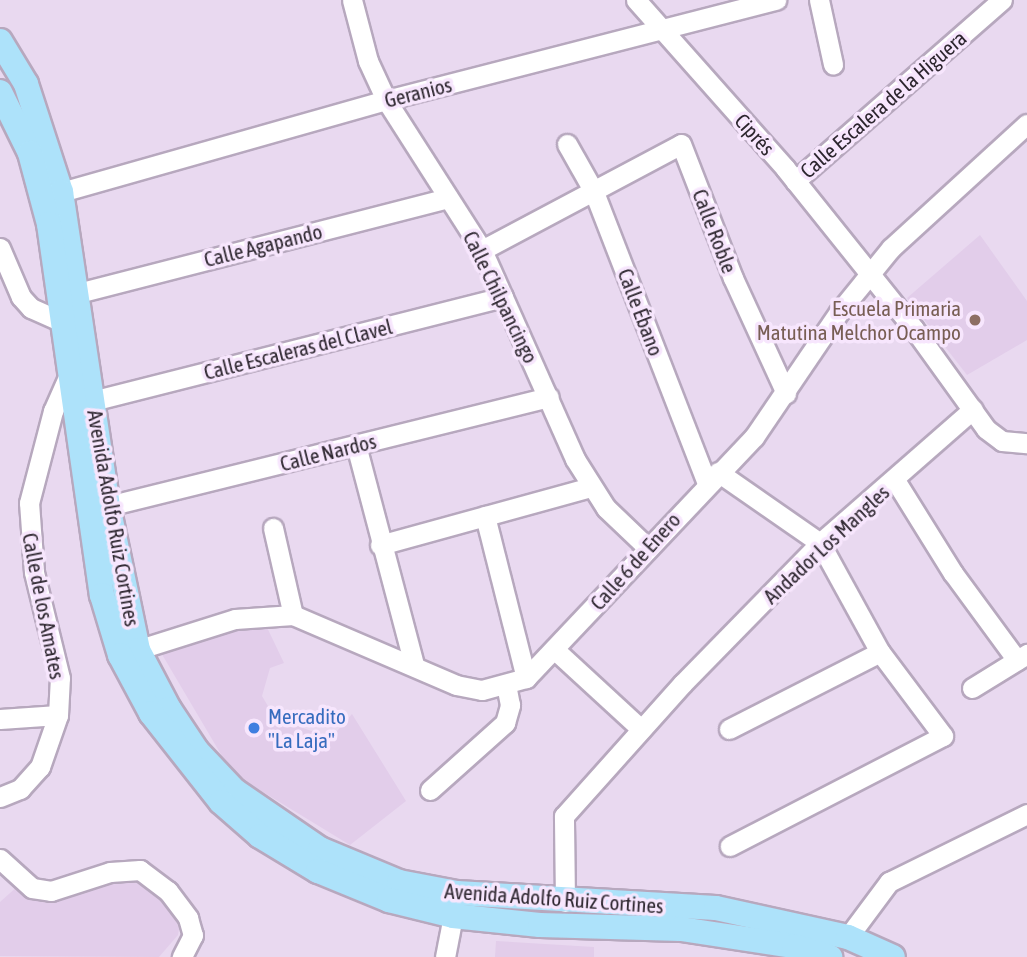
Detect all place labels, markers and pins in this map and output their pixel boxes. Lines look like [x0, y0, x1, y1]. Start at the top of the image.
place label: Escuela Primaria Matutina Melchor Ocampo [757, 295, 961, 345]
marker: Escuela Primaria Matutina Melchor Ocampo [967, 312, 983, 328]
place label: Mercadito "La Laja" [268, 703, 346, 753]
marker: Mercadito "La Laja" [246, 720, 262, 736]

